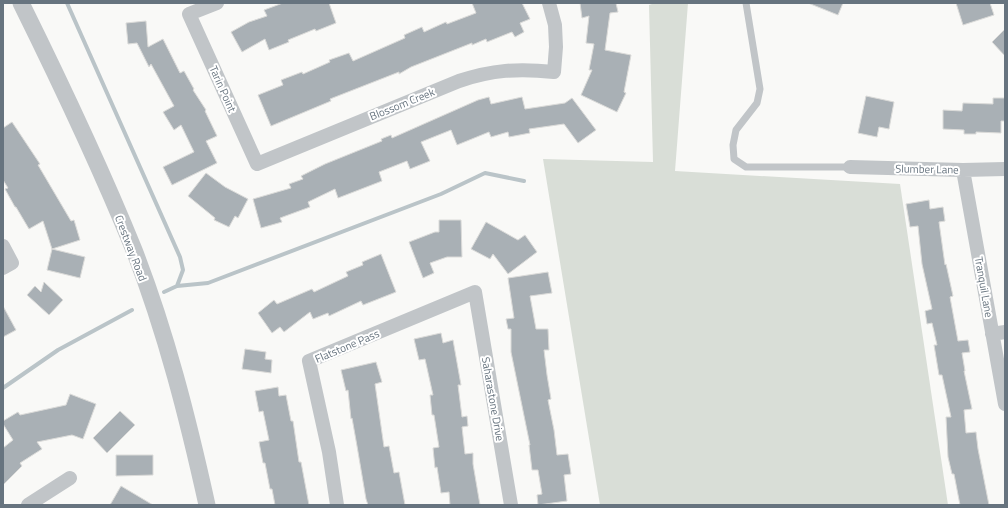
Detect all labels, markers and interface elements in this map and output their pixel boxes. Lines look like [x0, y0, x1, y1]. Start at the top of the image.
street label: Tarin Point [206, 63, 240, 115]
street label: Blossom Creek [367, 83, 438, 124]
street label: Slumber Lane [895, 160, 959, 178]
street label: Crestway Road [111, 213, 151, 283]
street label: Tranquil Lane [971, 255, 997, 319]
street label: Flatstone Pass [312, 325, 382, 367]
street label: Saharastone Drive [478, 356, 508, 443]

